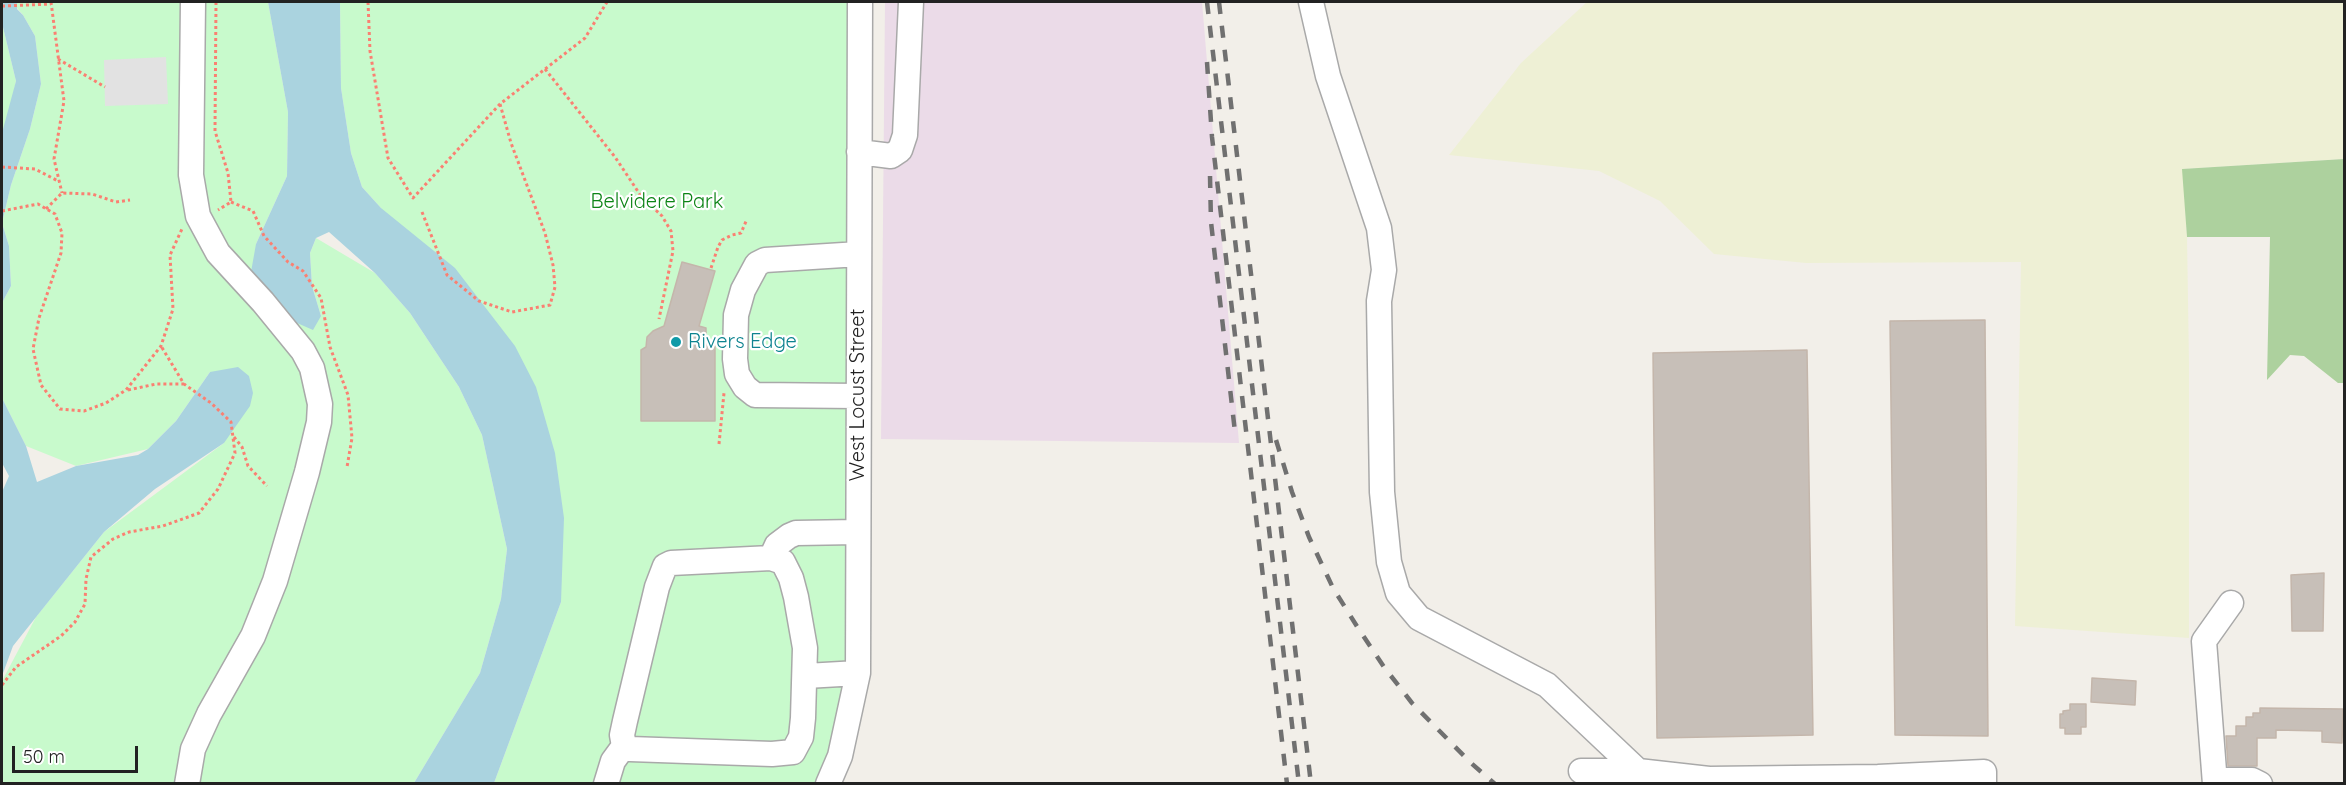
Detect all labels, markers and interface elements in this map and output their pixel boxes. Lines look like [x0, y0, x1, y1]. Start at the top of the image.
park label: Belvidere Park [590, 190, 724, 214]
street label: West Locust Street [846, 309, 870, 481]
place label: Rivers Edge [688, 330, 797, 354]
marker: Rivers Edge [669, 335, 683, 349]
scale bar [15, 734, 141, 772]
text: 50 m [23, 745, 65, 768]

